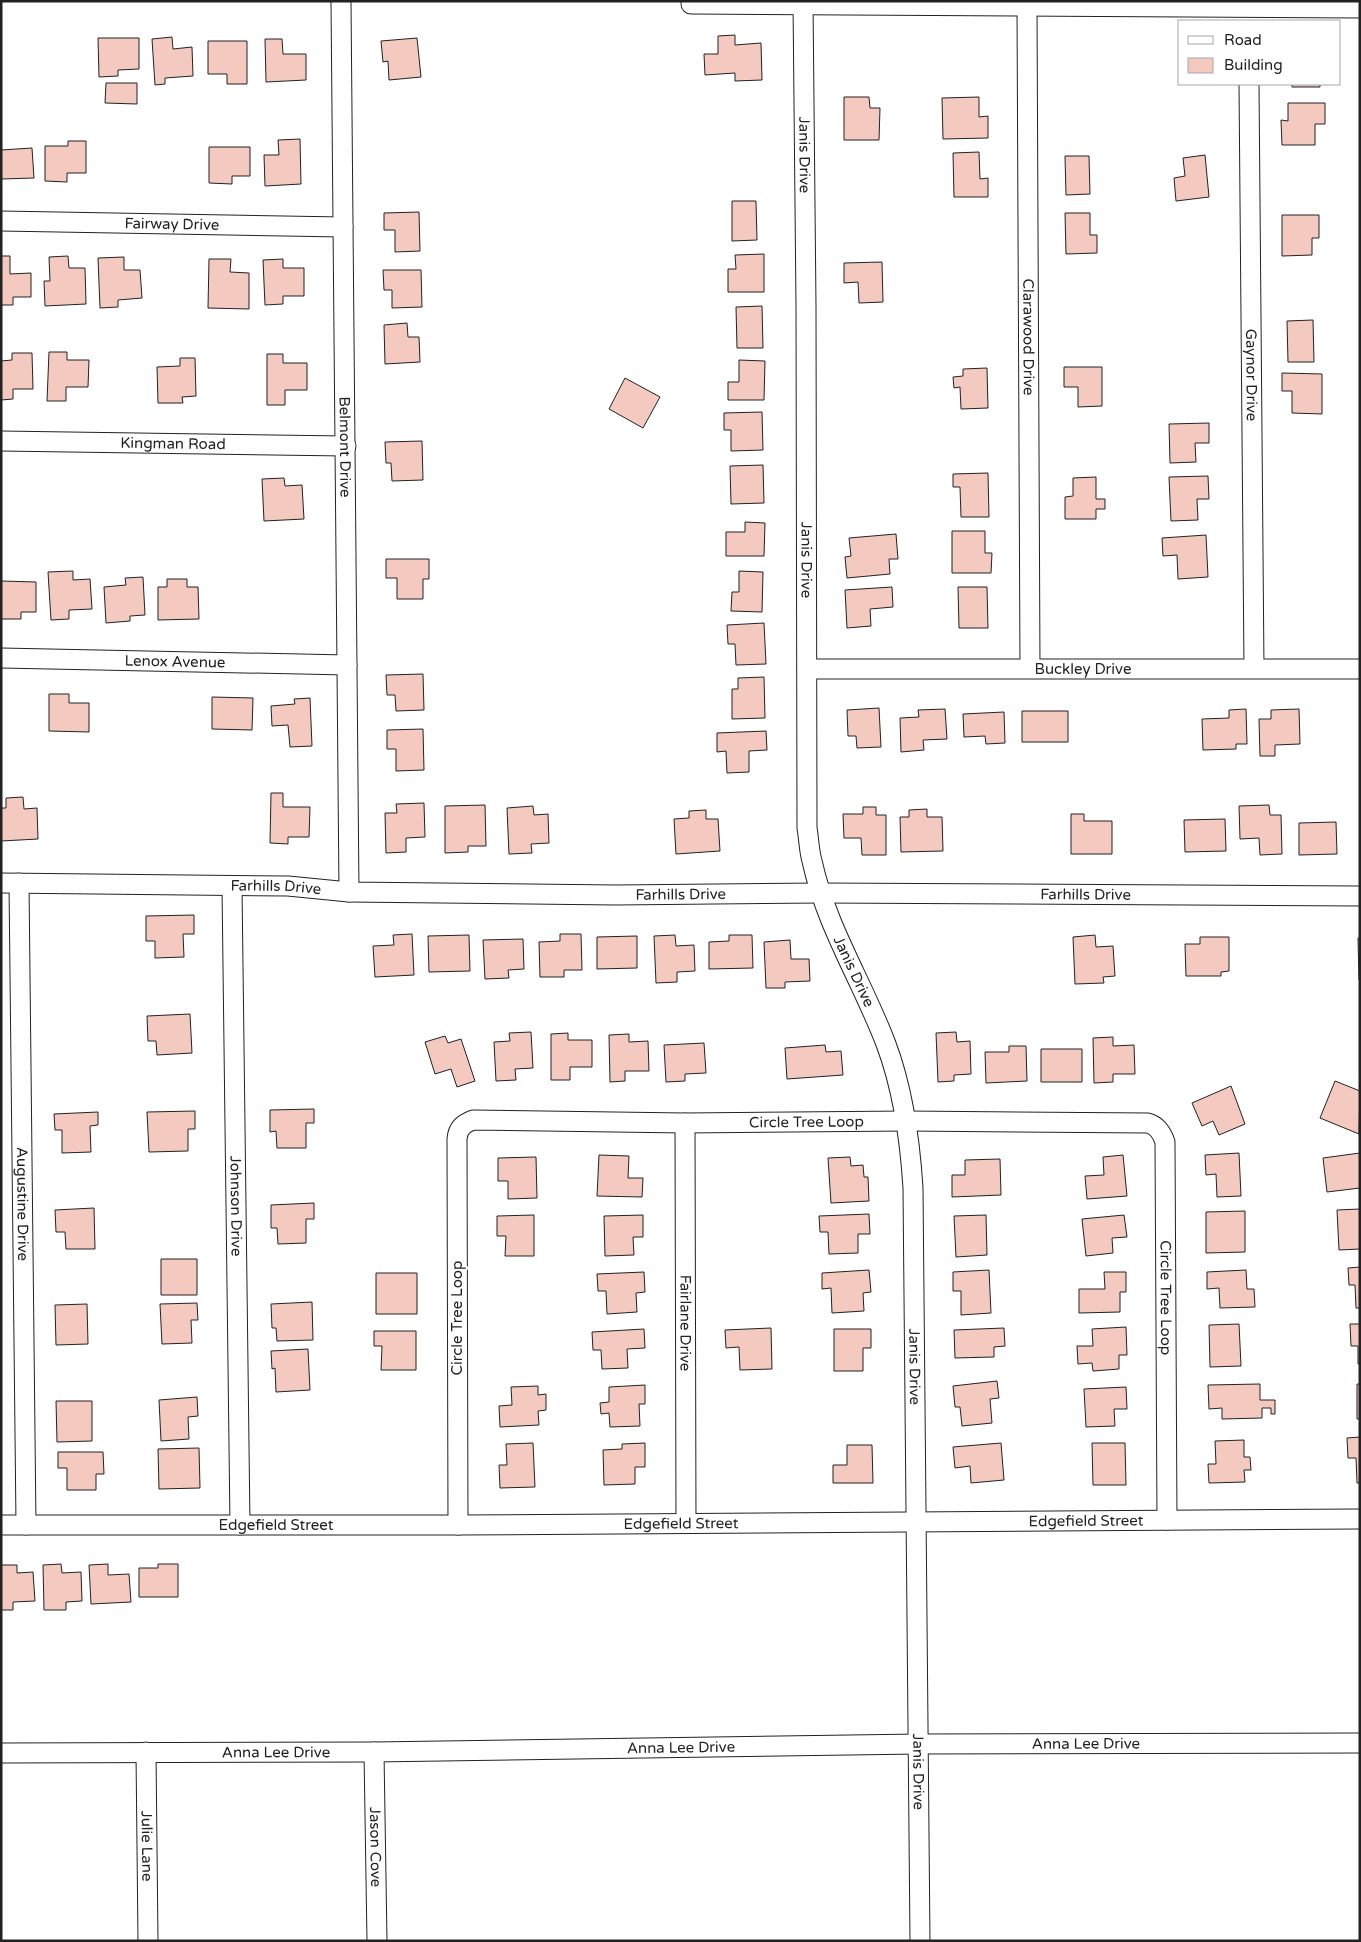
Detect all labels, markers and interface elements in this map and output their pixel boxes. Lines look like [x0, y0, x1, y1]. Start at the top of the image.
legend [1178, 20, 1341, 85]
text: Road [1224, 31, 1262, 49]
text: Building [1224, 56, 1283, 74]
street label: Janis Drive [795, 117, 814, 193]
street label: Fairway Drive [124, 214, 220, 234]
street label: Clarawood Drive [1019, 278, 1038, 396]
street label: Gaynor Drive [1242, 329, 1261, 421]
street label: Belmont Drive [336, 396, 354, 498]
street label: Kingman Road [120, 434, 226, 453]
street label: Janis Drive [797, 522, 816, 598]
street label: Lenox Avenue [124, 652, 226, 672]
street label: Buckley Drive [1035, 660, 1131, 678]
street label: Farhills Drive [231, 876, 322, 898]
street label: Farhills Drive [635, 885, 726, 904]
street label: Farhills Drive [1040, 885, 1131, 904]
street label: Janis Drive [830, 933, 878, 1010]
street label: Circle Tree Loop [749, 1112, 864, 1131]
street label: Augustine Drive [13, 1147, 32, 1261]
street label: Johnson Drive [226, 1155, 246, 1256]
street label: Circle Tree Loop [1157, 1240, 1175, 1355]
street label: Circle Tree Loop [448, 1261, 466, 1375]
street label: Fairlane Drive [676, 1275, 695, 1371]
street label: Janis Drive [905, 1328, 924, 1405]
street label: Edgefield Street [1028, 1511, 1144, 1530]
street label: Edgefield Street [623, 1514, 739, 1533]
street label: Edgefield Street [219, 1516, 334, 1534]
street label: Janis Drive [909, 1733, 928, 1810]
street label: Anna Lee Drive [1032, 1734, 1140, 1753]
street label: Anna Lee Drive [627, 1738, 735, 1757]
street label: Anna Lee Drive [222, 1743, 330, 1761]
street label: Jason Cove [366, 1807, 385, 1887]
street label: Julie Lane [138, 1811, 156, 1881]

